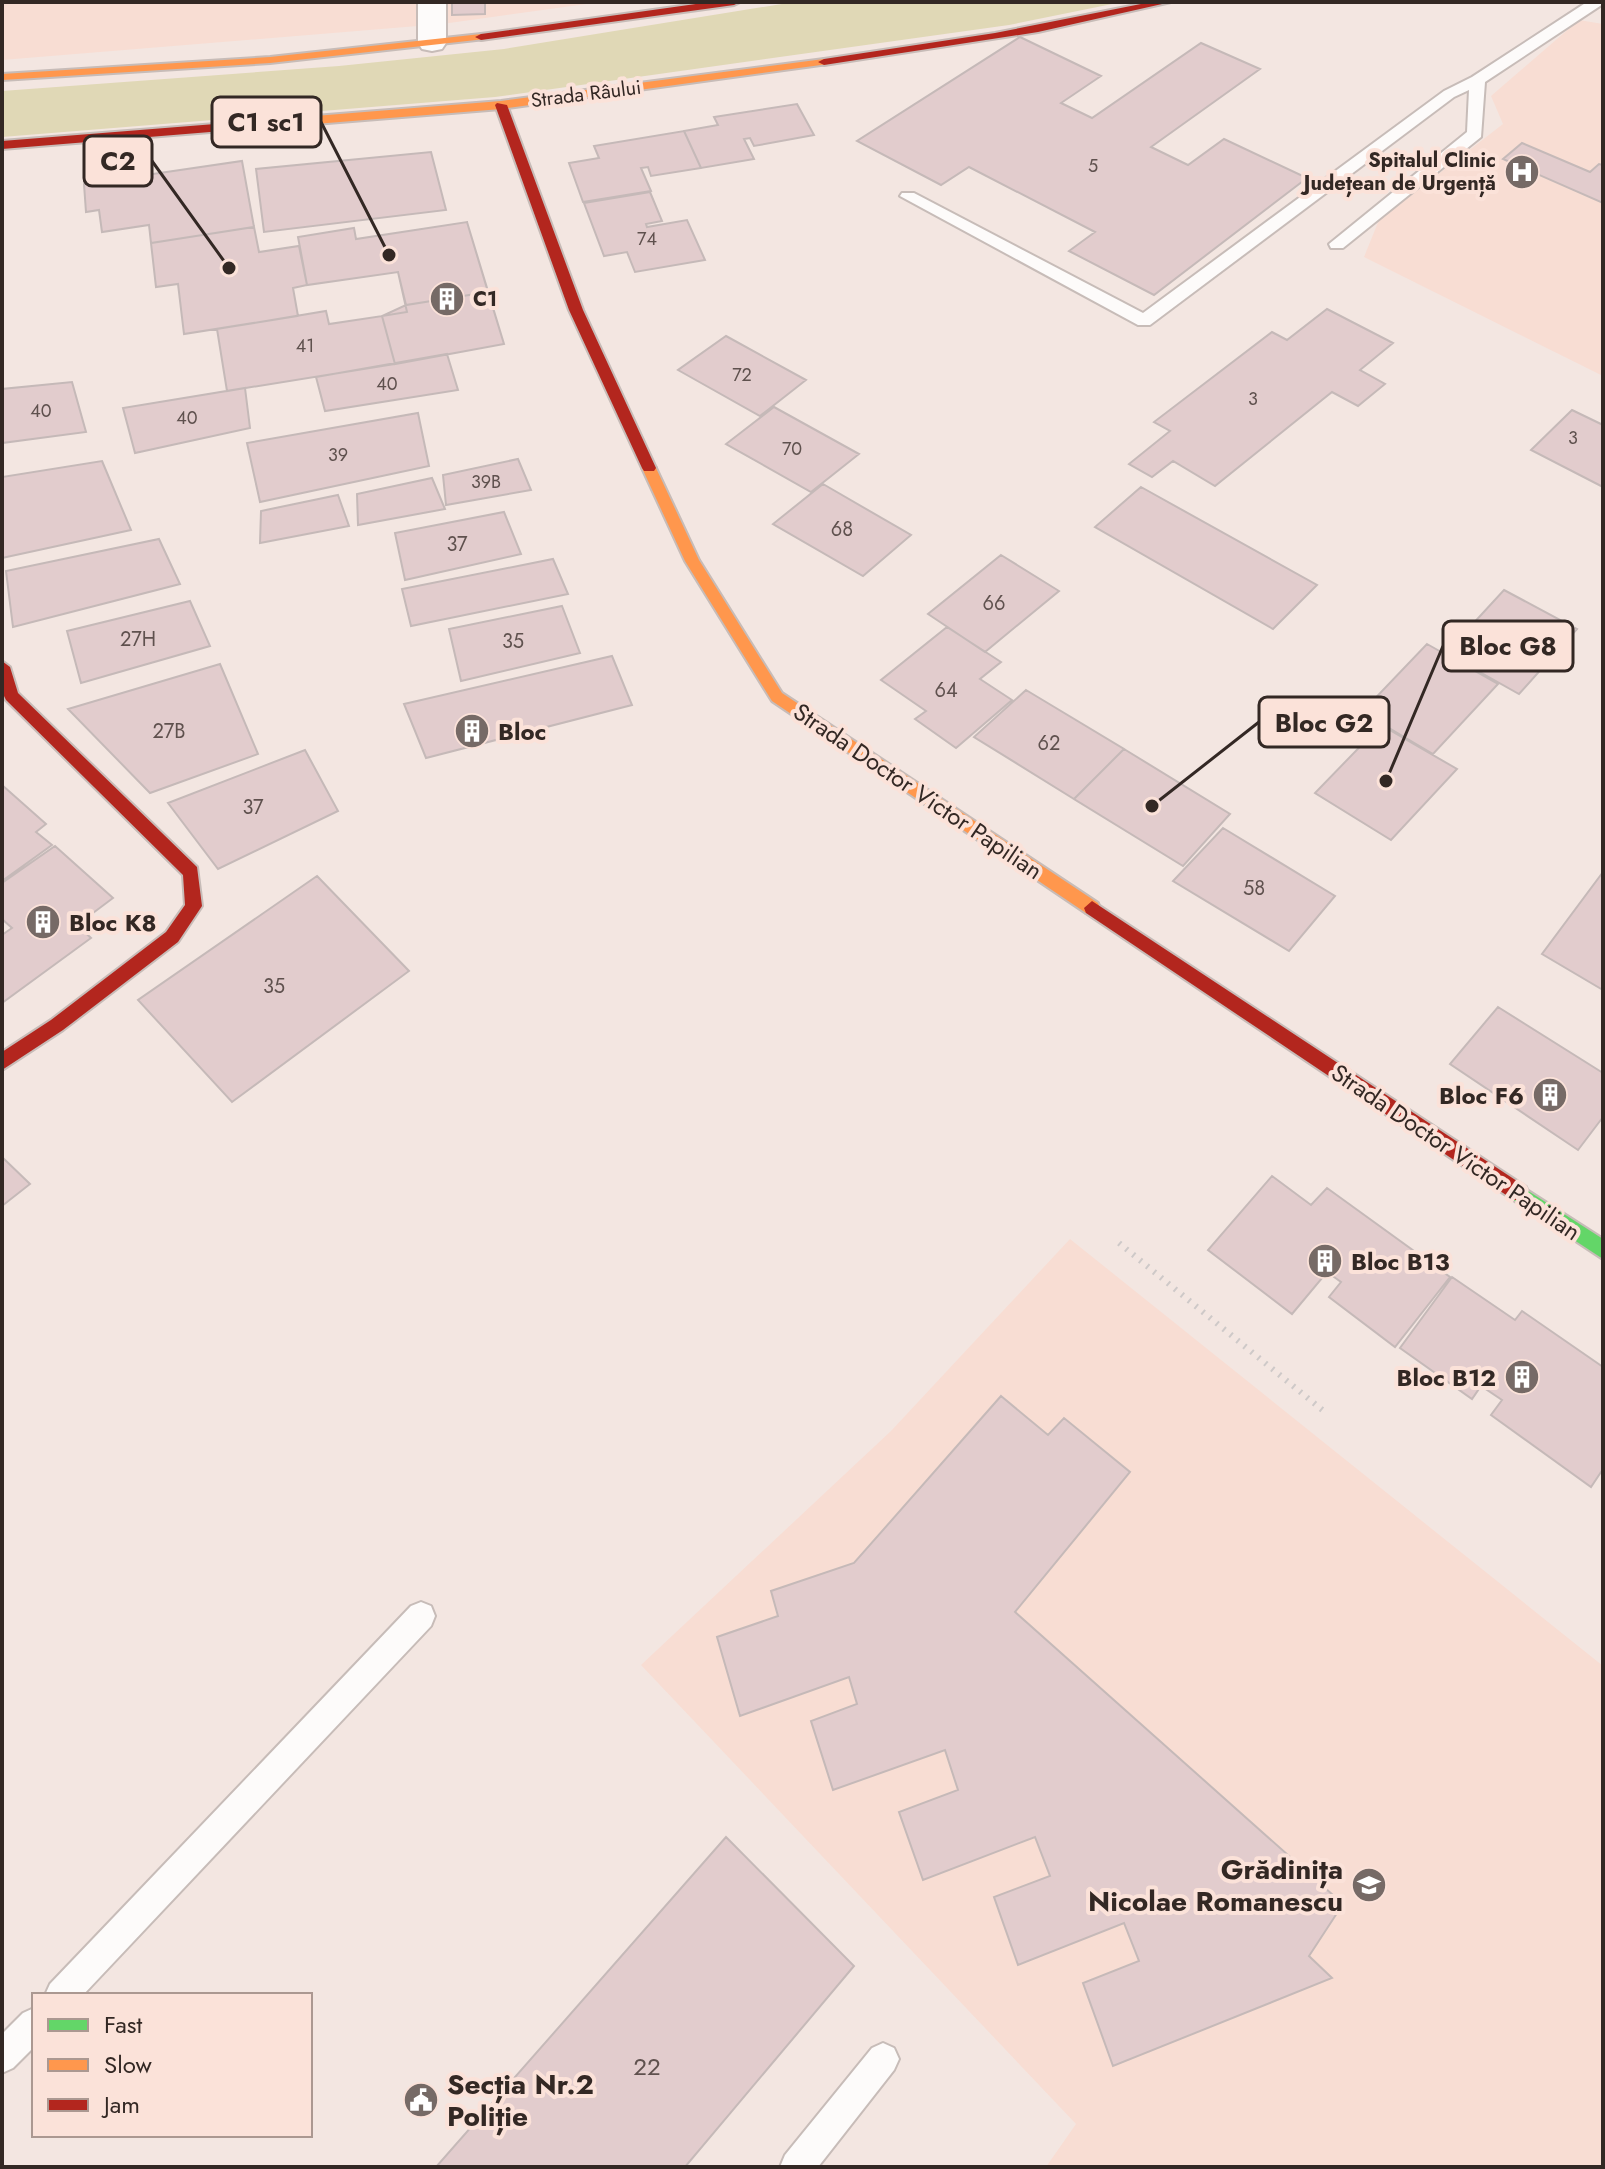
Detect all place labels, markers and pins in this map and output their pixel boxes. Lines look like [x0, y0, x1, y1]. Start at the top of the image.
callout: C1 sc1 [212, 97, 321, 147]
callout: C2 [84, 136, 152, 186]
place label: Spitalul Clinic Județean de Urgență [1300, 146, 1496, 198]
hospital icon: Spitalul Clinic Județean de Urgență [1503, 153, 1541, 191]
building icon: C1 [428, 280, 466, 318]
place label: C1 [473, 285, 497, 314]
callout: Bloc G8 [1443, 621, 1573, 671]
callout: Bloc G2 [1259, 697, 1389, 747]
building icon: Bloc [453, 712, 491, 750]
place label: Bloc [498, 714, 546, 749]
building icon: Bloc K8 [24, 903, 62, 941]
place label: Bloc K8 [69, 905, 156, 940]
building icon: Bloc F6 [1531, 1076, 1569, 1114]
place label: Bloc F6 [1439, 1078, 1524, 1113]
building icon: Bloc B13 [1306, 1242, 1344, 1280]
place label: Bloc B13 [1351, 1244, 1450, 1279]
building icon: Bloc B12 [1503, 1358, 1541, 1396]
place label: Bloc B12 [1396, 1360, 1496, 1395]
place label: Grădinița Nicolae Romanescu [1088, 1849, 1343, 1922]
school or university icon: Grădinița Nicolae Romanescu [1350, 1866, 1388, 1904]
place label: Secția Nr.2 Poliție [447, 2064, 594, 2137]
public building icon: Secția Nr.2 Poliție [402, 2081, 440, 2119]

